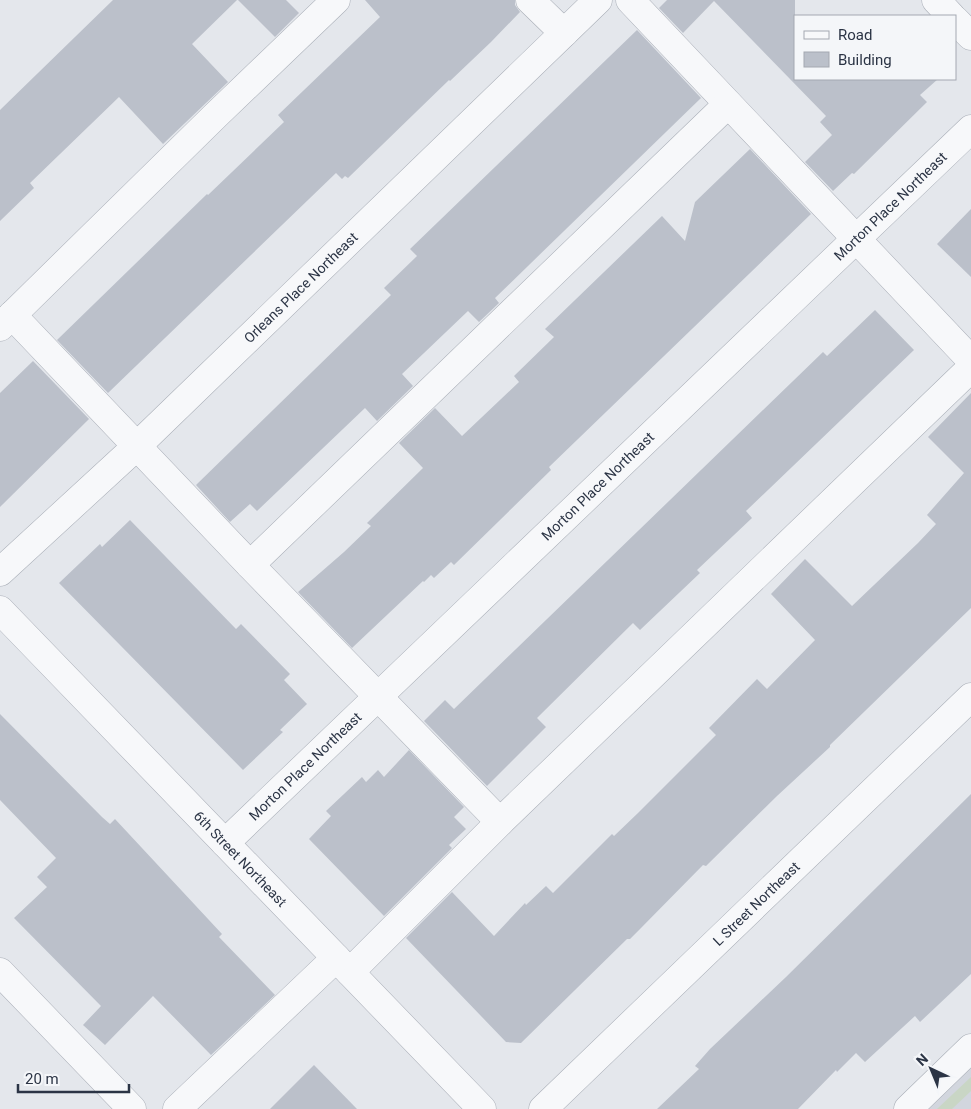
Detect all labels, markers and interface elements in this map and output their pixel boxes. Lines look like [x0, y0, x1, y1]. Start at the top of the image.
legend [794, 15, 956, 80]
text: Road [838, 26, 872, 44]
text: Building [838, 51, 892, 69]
street label: Morton Place Northeast [831, 148, 950, 264]
street label: Orleans Place Northeast [241, 229, 361, 346]
street label: Morton Place Northeast [538, 429, 658, 544]
street label: Morton Place Northeast [246, 709, 365, 824]
street label: 6th Street Northeast [191, 808, 290, 910]
street label: L Street Northeast [710, 858, 803, 949]
north arrow [906, 1044, 956, 1094]
text: N [913, 1050, 931, 1069]
scale bar [18, 1062, 129, 1094]
text: 20 m [25, 1070, 59, 1088]

